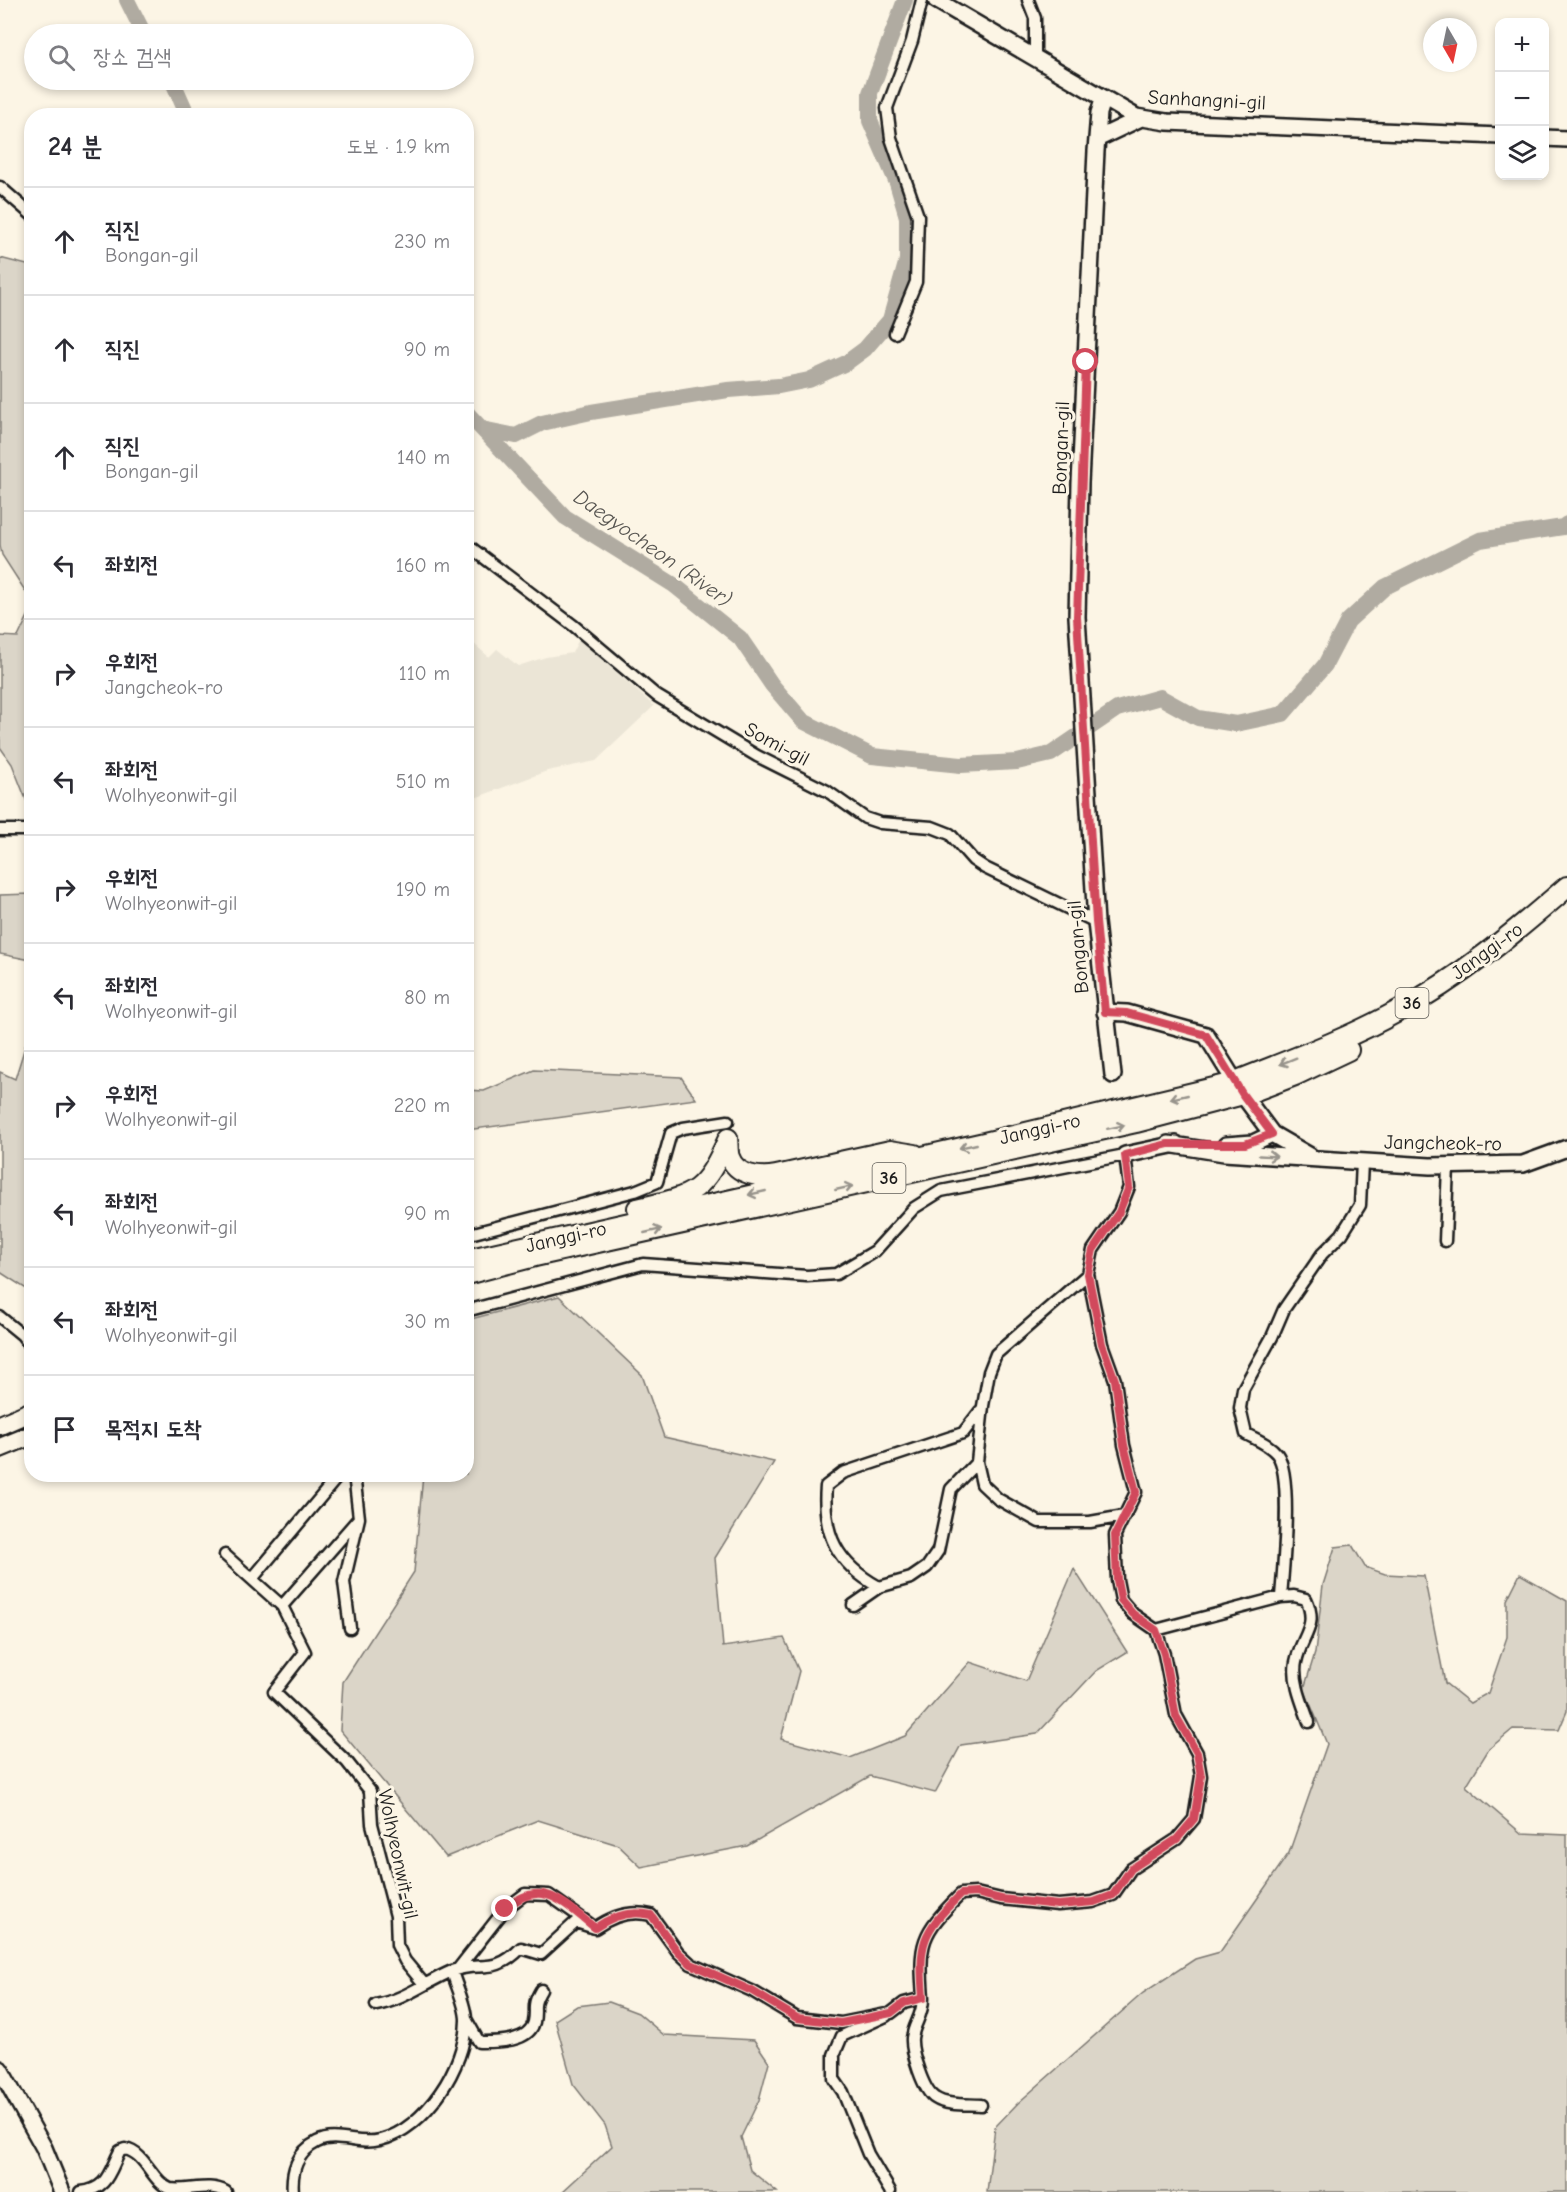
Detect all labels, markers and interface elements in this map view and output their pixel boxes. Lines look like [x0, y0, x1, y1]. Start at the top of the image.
north arrow [1423, 18, 1477, 72]
map controls [1495, 18, 1549, 180]
button: + [1495, 18, 1549, 72]
search box [24, 24, 474, 90]
icon: search [45, 41, 78, 74]
text: 장소 검색 [93, 44, 171, 70]
button: − [1495, 72, 1549, 126]
street label: Sanhangni-gil [1147, 85, 1267, 115]
button: layers [1495, 126, 1549, 180]
text: 24 분 [48, 132, 103, 162]
text: 도보 · 1.9 km [346, 135, 450, 158]
text: 직진 [105, 217, 140, 243]
icon: ahead [48, 225, 81, 258]
text: 230 m [394, 230, 450, 253]
text: Bongan-gil [105, 244, 199, 267]
icon: ahead [48, 333, 81, 366]
text: 직진 [105, 336, 140, 362]
text: 90 m [404, 338, 450, 361]
route start [1072, 348, 1098, 374]
street label: Bongan-gil [1048, 401, 1074, 495]
text: 직진 [105, 433, 140, 459]
icon: ahead [48, 441, 81, 474]
text: 140 m [397, 446, 450, 469]
text: Bongan-gil [105, 460, 199, 483]
water label: Daegyocheon (River) [569, 484, 737, 612]
icon: left [48, 549, 81, 582]
text: 좌회전 [105, 552, 158, 578]
text: 160 m [396, 554, 450, 577]
text: 우회전 [105, 649, 158, 675]
icon: right [48, 657, 81, 690]
text: 110 m [399, 662, 450, 685]
text: Jangcheok-ro [105, 676, 223, 699]
street label: Somi-gil [741, 717, 813, 771]
text: 좌회전 [105, 757, 158, 783]
icon: left [48, 765, 81, 798]
text: 510 m [396, 770, 450, 793]
text: Wolhyeonwit-gil [105, 784, 237, 807]
text: 우회전 [105, 865, 158, 891]
icon: right [48, 873, 81, 906]
text: 190 m [396, 878, 450, 901]
text: Wolhyeonwit-gil [105, 892, 237, 915]
street label: Bongan-gil [1062, 899, 1094, 995]
street label: Janggi-ro [1447, 917, 1527, 985]
text: 좌회전 [105, 973, 158, 999]
icon: left [48, 981, 81, 1014]
text: 80 m [404, 986, 450, 1009]
road number: 36 [1396, 988, 1428, 1018]
text: Wolhyeonwit-gil [105, 1000, 237, 1023]
one-way arrow [1279, 1056, 1297, 1067]
text: 우회전 [105, 1081, 158, 1107]
icon: right [48, 1089, 81, 1122]
one-way arrow [1169, 1091, 1188, 1103]
text: 220 m [394, 1094, 450, 1117]
text: Wolhyeonwit-gil [105, 1108, 237, 1131]
street label: Janggi-ro [997, 1109, 1083, 1149]
one-way arrow [1106, 1121, 1125, 1133]
street label: Jangcheok-ro [1384, 1130, 1502, 1156]
one-way arrow [959, 1140, 978, 1152]
one-way arrow [1257, 1150, 1277, 1161]
road number: 36 [872, 1163, 906, 1193]
one-way arrow [833, 1182, 853, 1193]
one-way arrow [748, 1188, 768, 1199]
text: 좌회전 [105, 1189, 158, 1215]
icon: left [48, 1197, 81, 1230]
text: 90 m [404, 1202, 450, 1225]
text: Wolhyeonwit-gil [105, 1216, 237, 1239]
street label: Janggi-ro [523, 1217, 609, 1257]
one-way arrow [644, 1224, 663, 1236]
text: 좌회전 [105, 1297, 158, 1323]
icon: left [48, 1305, 81, 1338]
text: 30 m [404, 1310, 450, 1333]
text: Wolhyeonwit-gil [105, 1324, 237, 1347]
icon: arrive [48, 1413, 81, 1446]
text: 목적지 도착 [105, 1416, 201, 1442]
street label: Wolhyeonwit-gil [373, 1787, 423, 1921]
route end [491, 1895, 517, 1921]

